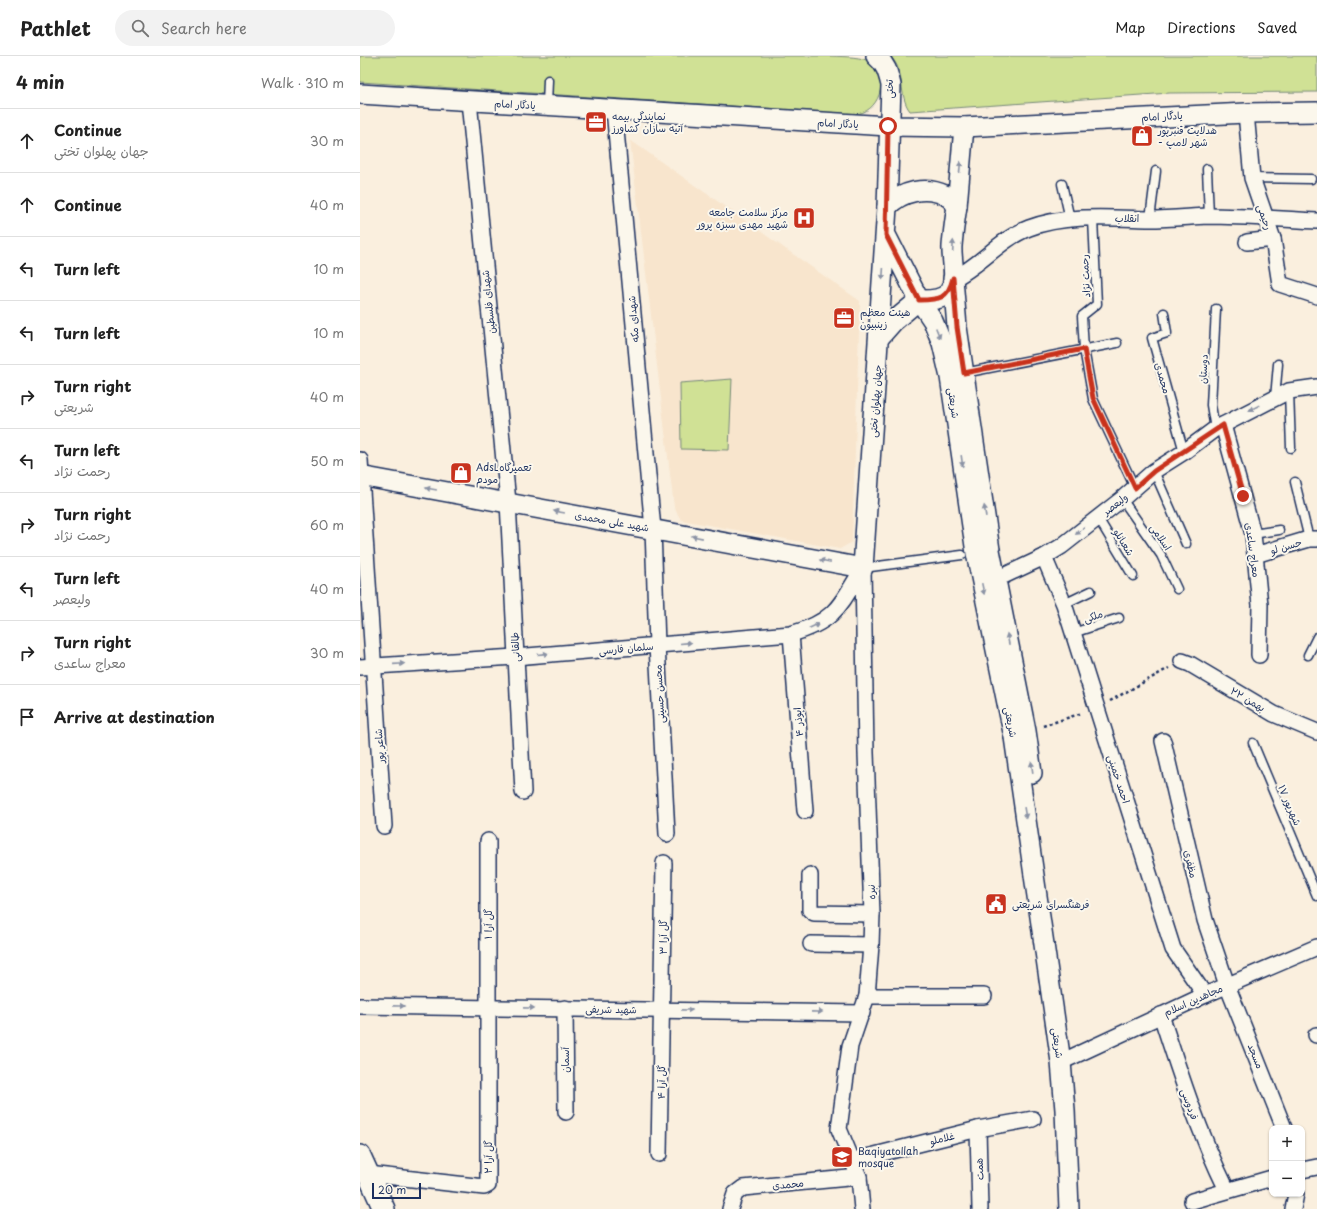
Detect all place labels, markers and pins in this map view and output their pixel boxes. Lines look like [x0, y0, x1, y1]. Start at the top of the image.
place label: نمایندگی بیمه آتیه سازان کشاورز [611, 108, 683, 135]
office icon: نمایندگی بیمه آتیه سازان کشاورز [583, 109, 609, 135]
place label: هدلایت قنبرپور - شهر لامپ [1157, 122, 1217, 149]
shop icon: هدلایت قنبرپور - شهر لامپ [1129, 123, 1155, 149]
place label: مرکز سلامت جامعه شهید مهدی سبزه پرور [696, 204, 788, 231]
hospital icon: مرکز سلامت جامعه شهید مهدی سبزه پرور [791, 205, 817, 231]
place label: هیئت معظم زینبیون [860, 304, 910, 331]
office icon: هیئت معظم زینبیون [831, 305, 857, 331]
place label: AdsLتعمیرگاه مودم [476, 459, 532, 488]
shop icon: AdsLتعمیرگاه مودم [448, 460, 474, 486]
public building icon: فرهنگسرای شریعتی [983, 891, 1009, 917]
place label: فرهنگسرای شریعتی [1012, 896, 1089, 912]
place label: Baqiyatollah mosque [858, 1143, 918, 1170]
school or university icon: Baqiyatollah mosque [829, 1144, 855, 1170]

